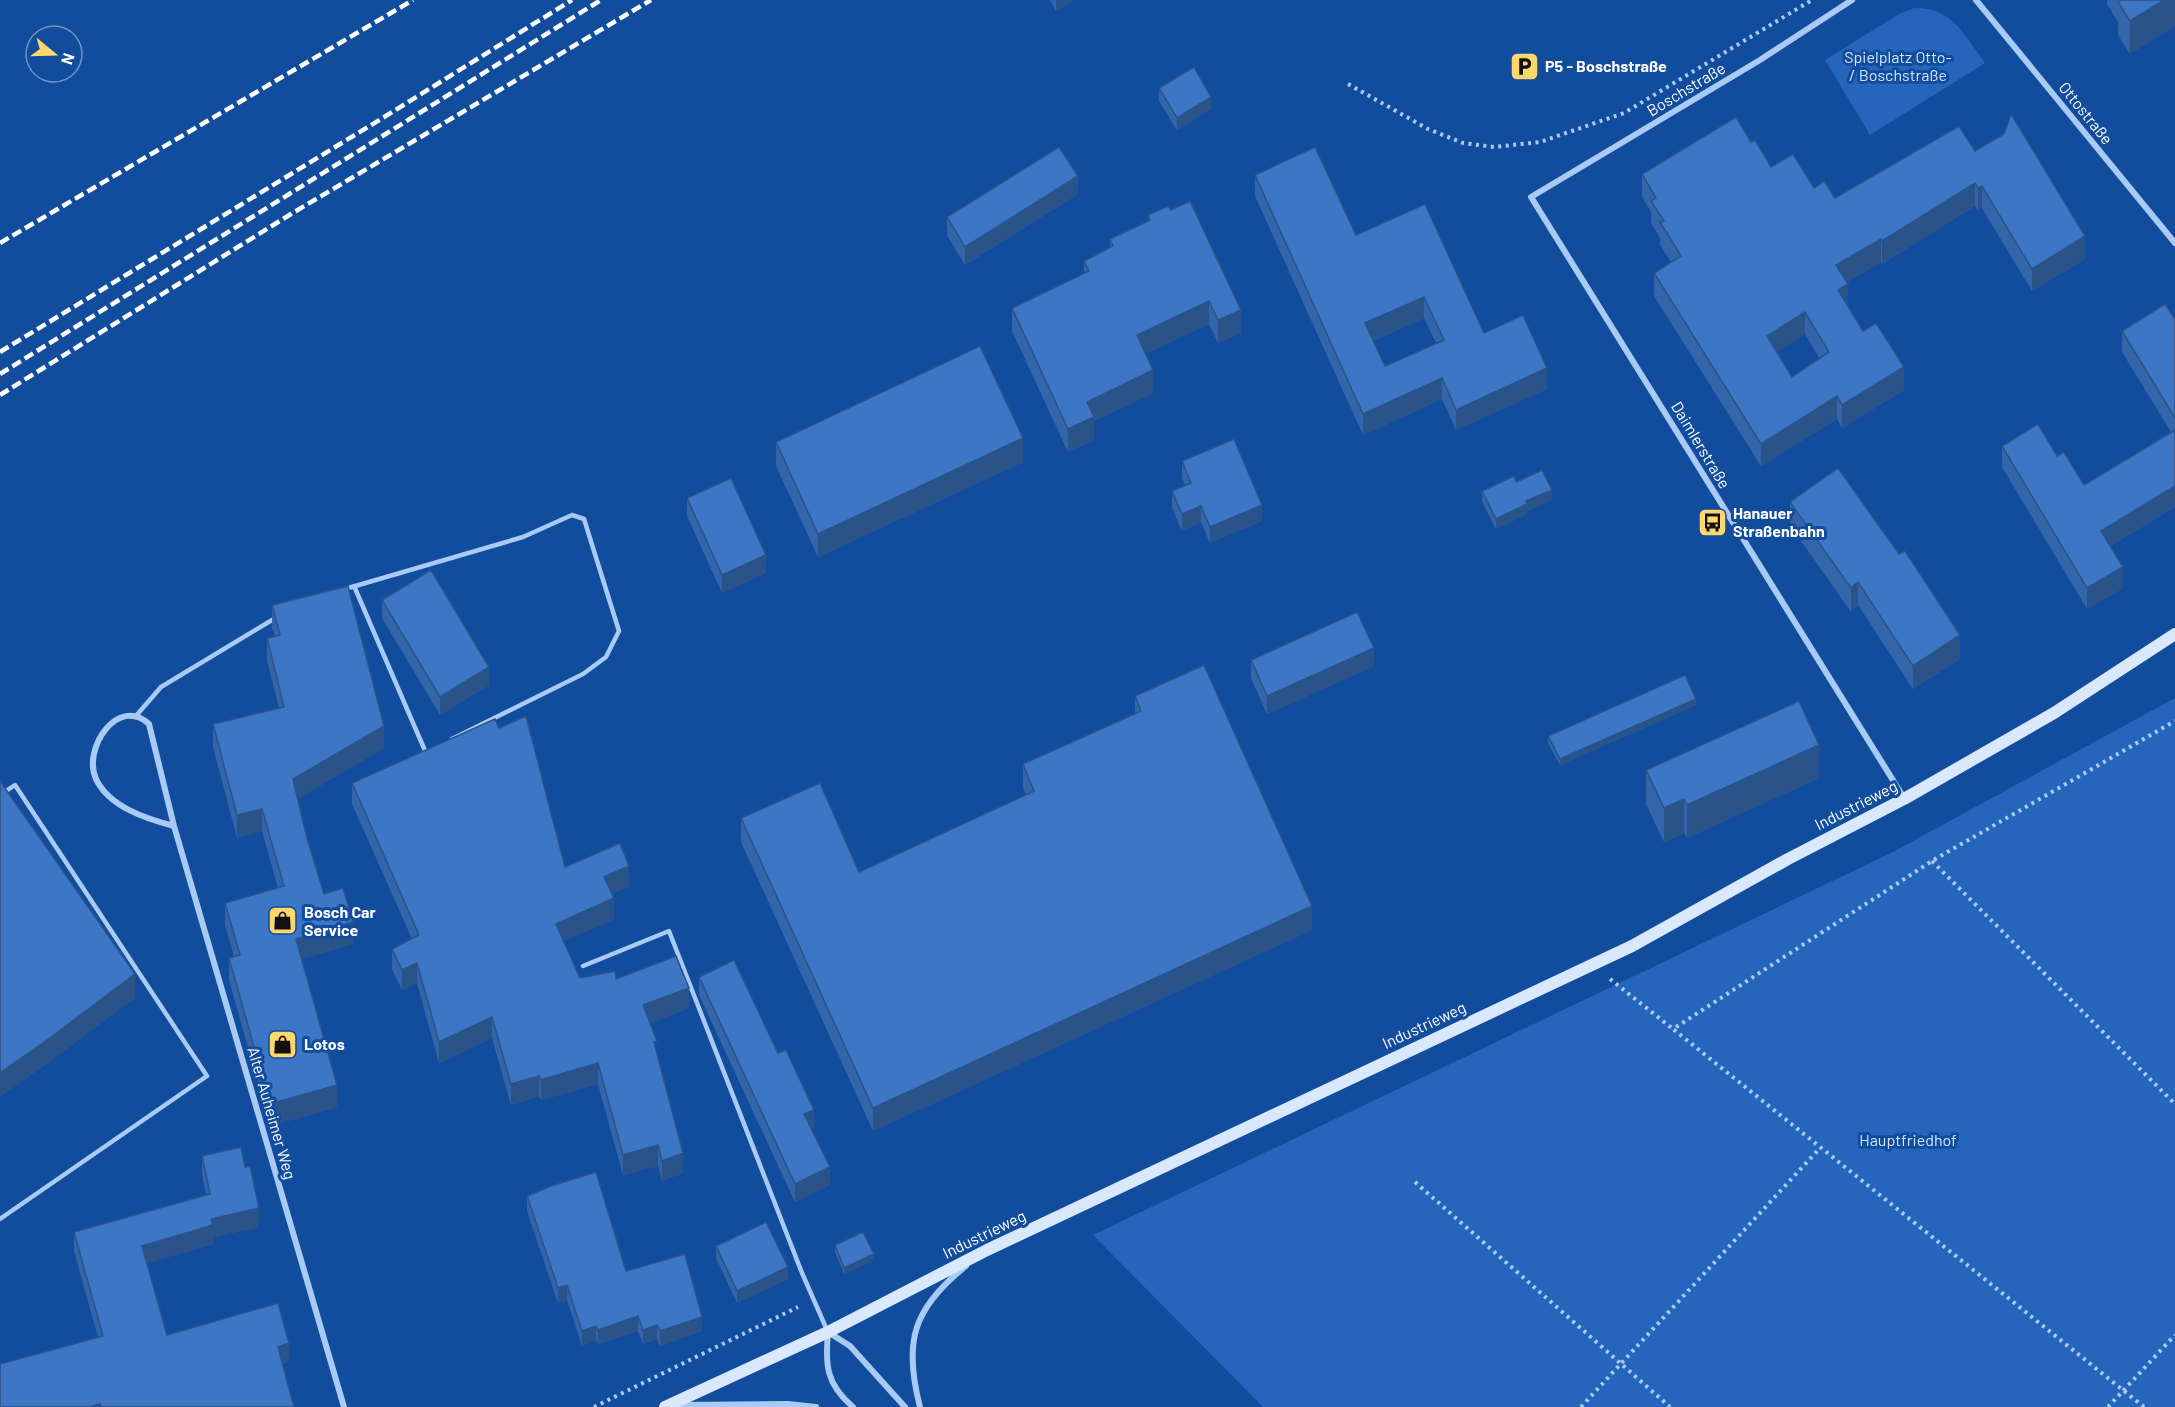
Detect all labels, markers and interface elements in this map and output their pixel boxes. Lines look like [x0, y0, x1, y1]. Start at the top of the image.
north arrow [24, 24, 84, 84]
park label: Spielplatz Otto- / Boschstraße [1844, 47, 1952, 84]
parking icon: P5 - Boschstraße [1508, 50, 1540, 82]
text: N [58, 51, 79, 67]
place label: P5 - Boschstraße [1545, 56, 1667, 75]
street label: Boschstraße [1643, 58, 1728, 119]
street label: Ottostraße [2055, 78, 2117, 148]
street label: Daimlerstraße [1668, 398, 1735, 492]
place label: Hanauer Straßenbahn [1733, 503, 1825, 540]
bus stop icon: Hanauer Straßenbahn [1696, 506, 1728, 538]
street label: Industrieweg [1811, 776, 1900, 833]
place label: Bosch Car Service [304, 902, 376, 939]
shop icon: Bosch Car Service [267, 905, 299, 937]
street label: Industrieweg [1379, 997, 1469, 1052]
shop icon: Lotos [267, 1028, 299, 1060]
place label: Lotos [304, 1034, 345, 1053]
street label: Alter Auheimer Weg [244, 1044, 300, 1181]
park label: Hauptfriedhof [1859, 1130, 1957, 1149]
street label: Industrieweg [939, 1205, 1028, 1262]

